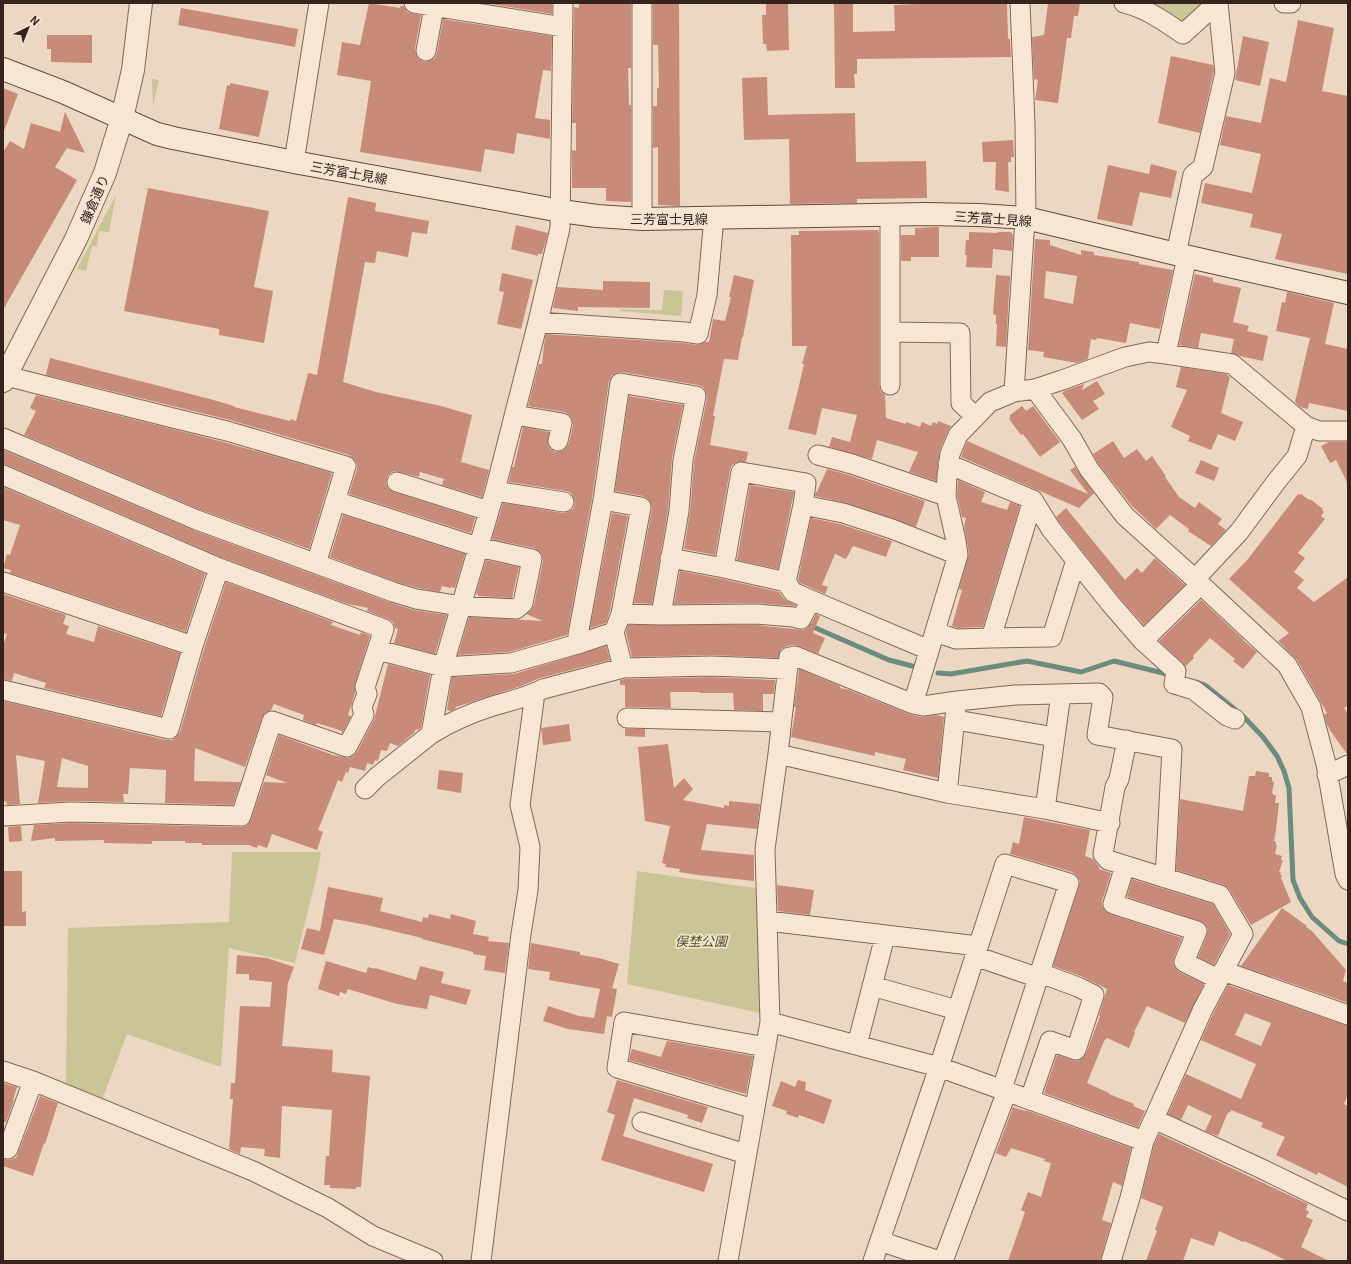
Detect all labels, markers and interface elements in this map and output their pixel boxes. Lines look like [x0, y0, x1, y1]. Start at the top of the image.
north arrow [8, 8, 48, 48]
text: N [27, 11, 44, 29]
street label: 三芳富士見線 [309, 156, 389, 188]
street label: 鎌倉通り [75, 171, 113, 227]
street label: 三芳富士見線 [953, 206, 1033, 230]
street label: 三芳富士見線 [630, 209, 708, 228]
park label: 俣埜公園 [675, 931, 729, 950]

